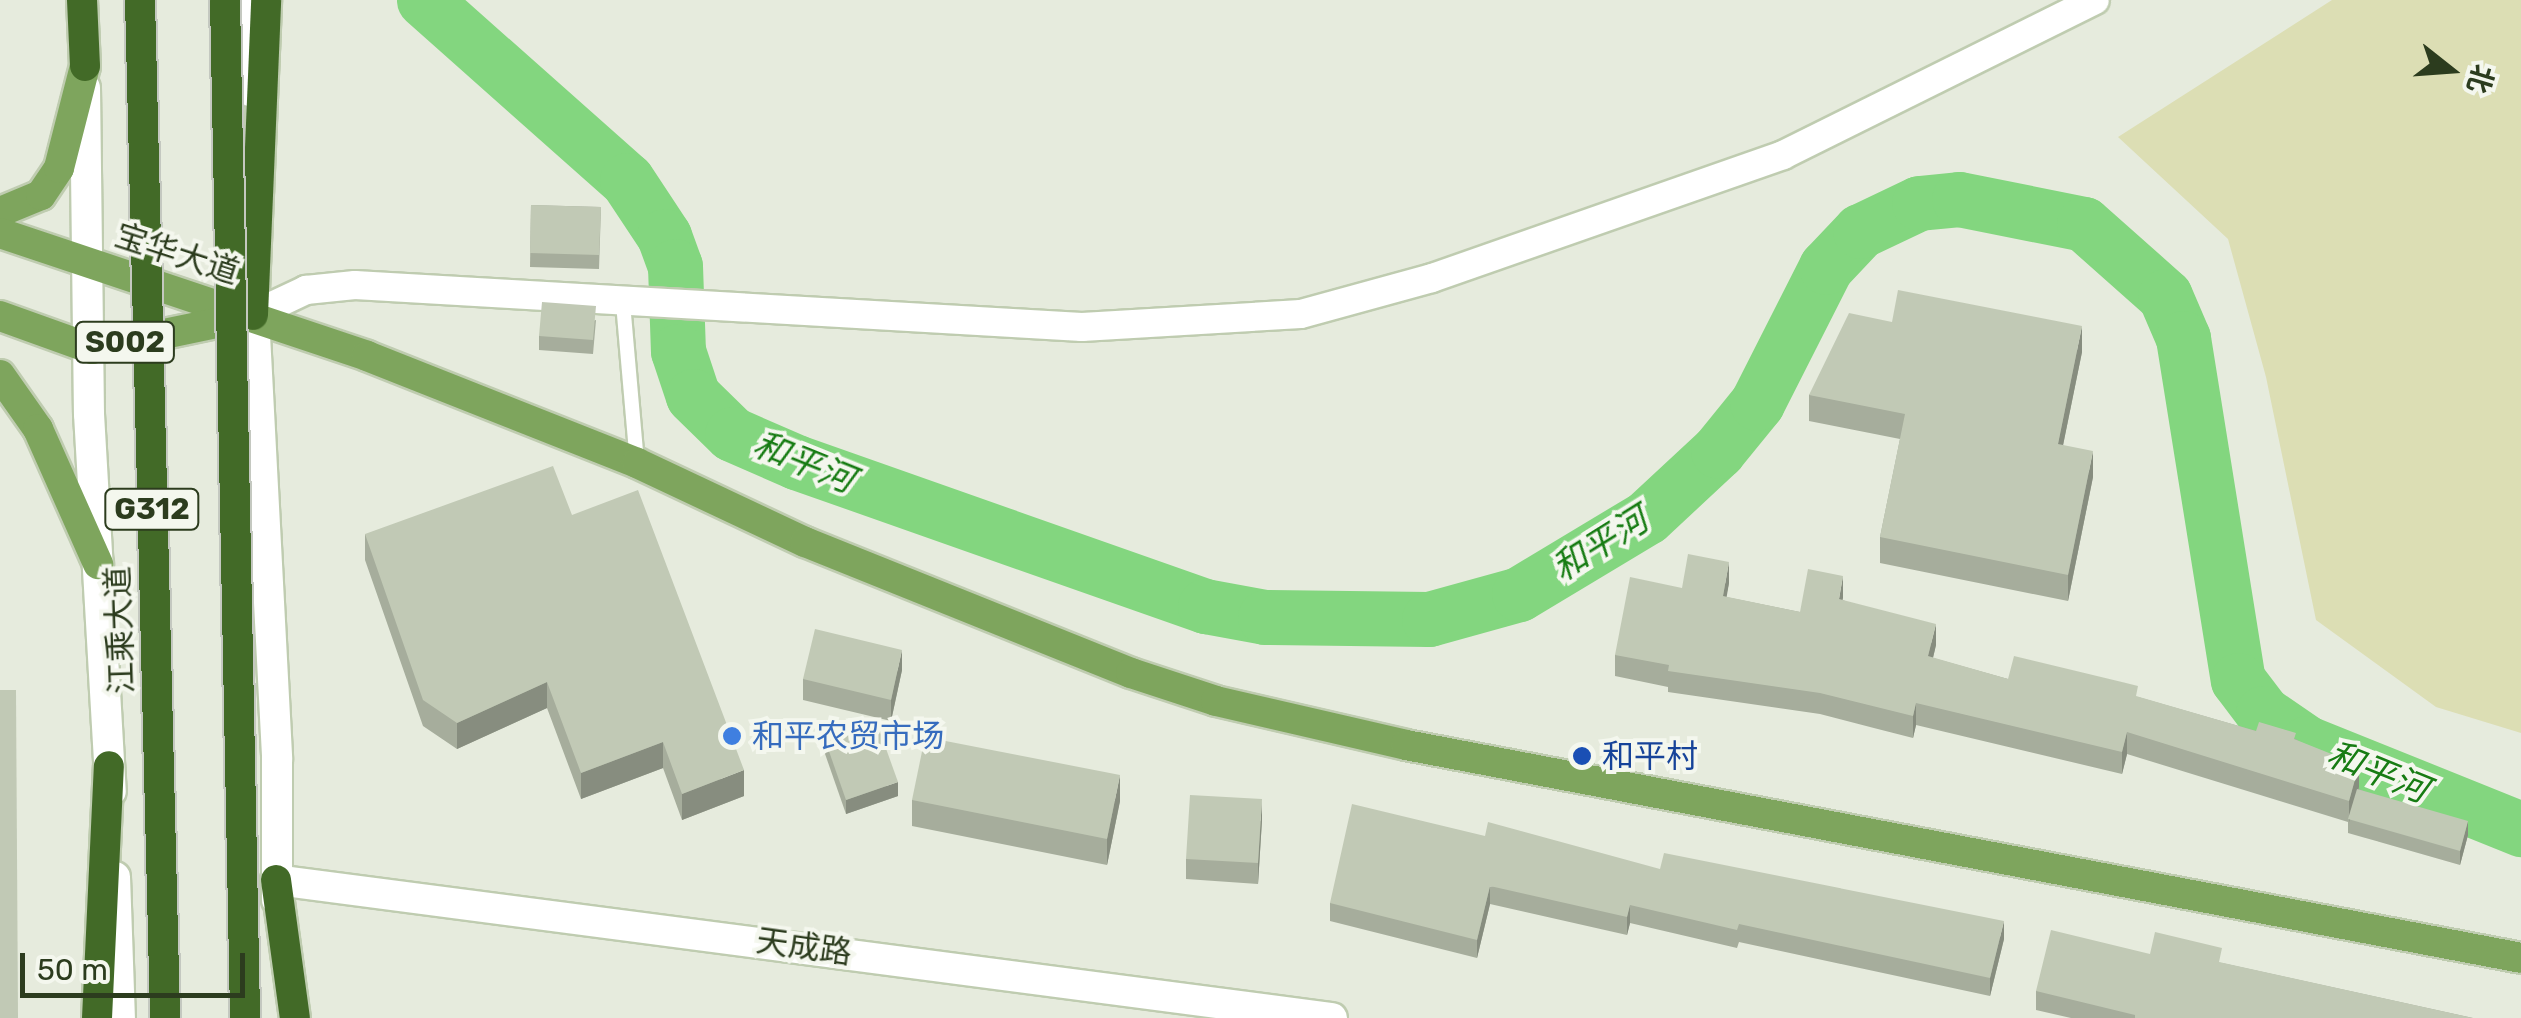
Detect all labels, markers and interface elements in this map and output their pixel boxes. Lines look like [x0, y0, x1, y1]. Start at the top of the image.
north arrow [2401, 20, 2501, 120]
text: 北 [2460, 61, 2500, 97]
street label: 宝华大道 [110, 216, 244, 292]
road number: S002 [72, 317, 178, 367]
water label: 和平河 [747, 423, 861, 501]
road number: G312 [102, 484, 202, 534]
water label: 和平河 [1544, 498, 1656, 590]
street label: 江乘大道 [99, 565, 141, 695]
place label: 和平农贸市场 [752, 717, 944, 755]
marker: 和平农贸市场 [721, 725, 743, 747]
water label: 和平河 [2321, 733, 2435, 811]
place label: 和平村 [1602, 737, 1698, 775]
marker: 和平村 [1571, 745, 1593, 767]
street label: 天成路 [754, 921, 854, 973]
scale bar [25, 933, 250, 995]
text: 50 m [37, 952, 108, 988]

